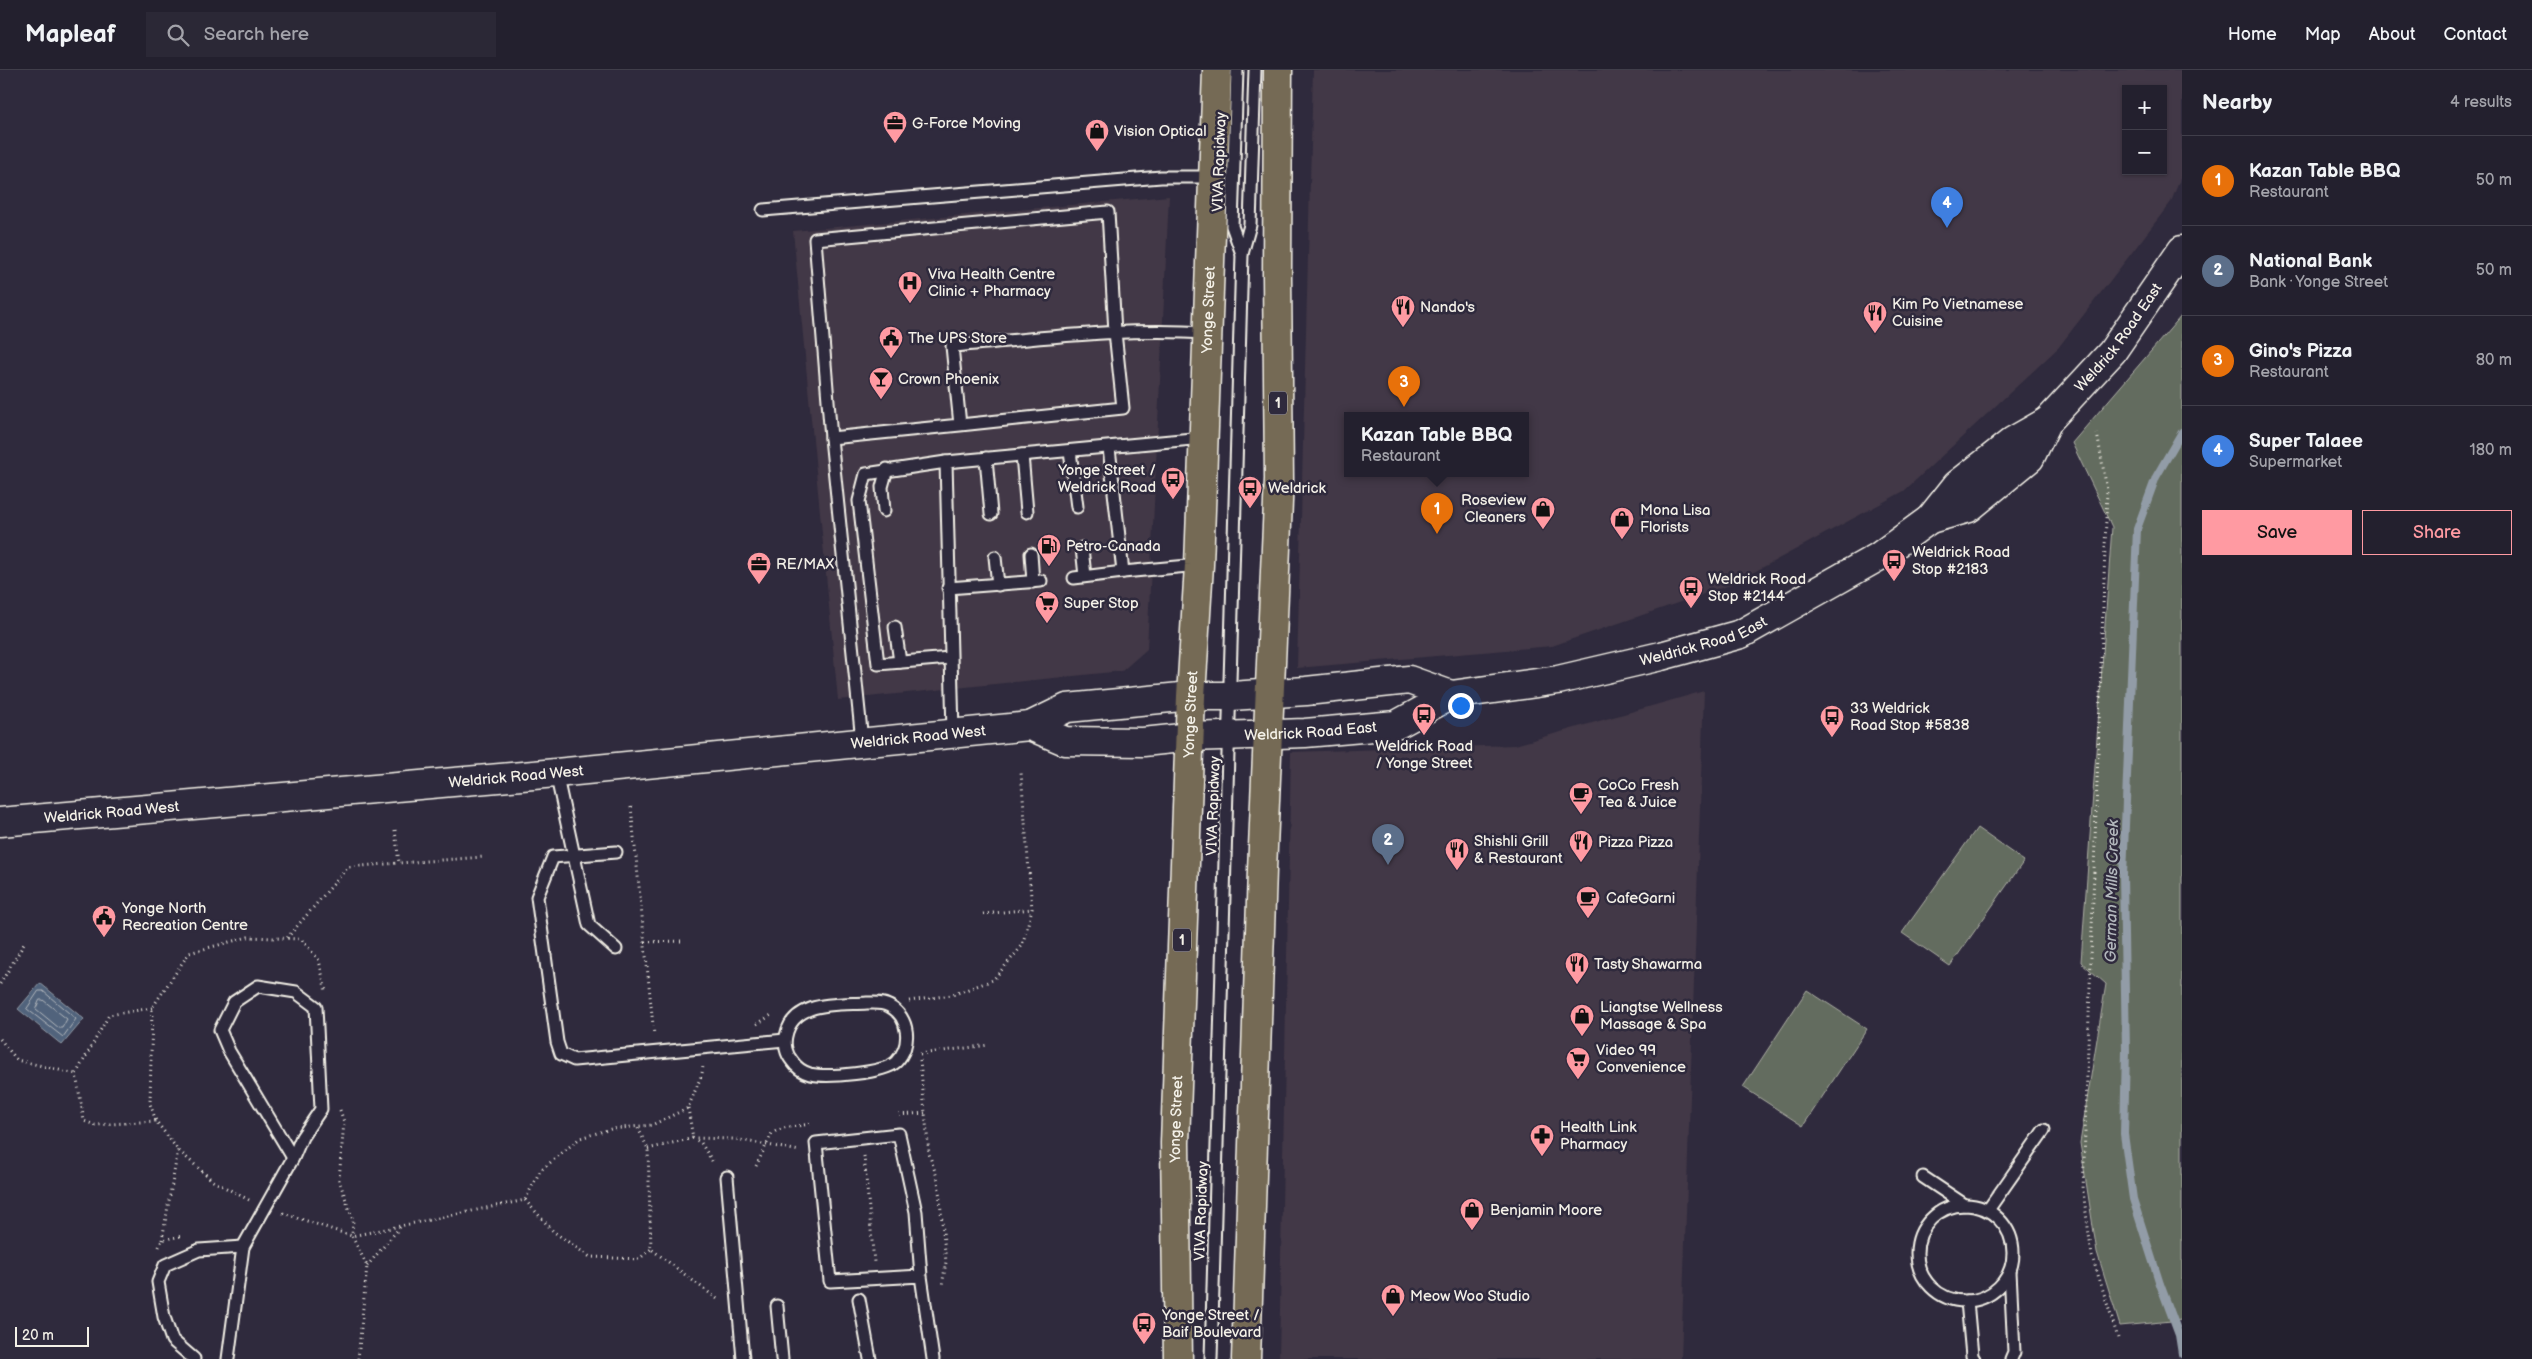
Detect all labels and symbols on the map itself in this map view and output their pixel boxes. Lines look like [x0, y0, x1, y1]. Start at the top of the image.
office icon: G-Force Moving [882, 110, 908, 144]
street label: VIVA Rapidway [1208, 112, 1231, 212]
place label: G-Force Moving [912, 114, 1021, 133]
shop icon: Vision Optical [1084, 118, 1110, 152]
place label: Vision Optical [1114, 122, 1207, 141]
pin: 4 [1931, 187, 1963, 228]
place label: Viva Health Centre Clinic + Pharmacy [928, 265, 1055, 301]
street label: Yonge Street [1198, 265, 1220, 355]
hospital icon: Viva Health Centre Clinic + Pharmacy [897, 270, 923, 304]
street label: Weldrick Road East [2071, 279, 2167, 396]
restaurant icon: Nando's [1390, 294, 1416, 328]
place label: Kim Po Vietnamese Cuisine [1892, 295, 2024, 331]
place label: Nando's [1420, 298, 1475, 317]
restaurant icon: Kim Po Vietnamese Cuisine [1862, 300, 1888, 334]
public building icon: The UPS Store [878, 325, 904, 359]
place label: The UPS Store [908, 329, 1007, 348]
bar icon: Crown Phoenix [868, 366, 894, 400]
pin: 3 [1388, 366, 1420, 407]
place label: Crown Phoenix [898, 370, 999, 389]
road number: 1 [1269, 392, 1287, 414]
place label: Yonge Street / Weldrick Road [1057, 461, 1156, 497]
bus stop icon: Yonge Street / Weldrick Road [1160, 466, 1186, 500]
bus stop icon: Weldrick [1237, 475, 1263, 509]
place label: Weldrick [1268, 479, 1326, 498]
place label: Roseview Cleaners [1461, 491, 1527, 527]
pin: 1 [1421, 493, 1453, 534]
shop icon: Roseview Cleaners [1530, 496, 1556, 530]
place label: Mona Lisa Florists [1640, 501, 1711, 537]
shop icon: Mona Lisa Florists [1609, 506, 1635, 540]
fuel station icon: Petro-Canada [1036, 533, 1062, 567]
place label: Petro-Canada [1066, 537, 1161, 556]
place label: Weldrick Road Stop #2183 [1912, 543, 2010, 579]
bus stop icon: Weldrick Road Stop #2183 [1881, 548, 1907, 582]
office icon: RE/MAX [746, 551, 772, 585]
place label: RE/MAX [776, 555, 834, 574]
place label: Weldrick Road Stop #2144 [1708, 570, 1806, 606]
bus stop icon: Weldrick Road Stop #2144 [1678, 575, 1704, 609]
supermarket icon: Super Stop [1034, 590, 1060, 624]
place label: Super Stop [1064, 594, 1139, 613]
street label: Weldrick Road East [1638, 612, 1771, 671]
street label: Yonge Street [1180, 670, 1203, 759]
your location [1448, 693, 1474, 719]
place label: 33 Weldrick Road Stop #5838 [1850, 699, 1970, 735]
bus stop icon: Weldrick Road / Yonge Street [1411, 702, 1437, 736]
bus stop icon: 33 Weldrick Road Stop #5838 [1819, 704, 1845, 738]
street label: Weldrick Road East [1244, 718, 1378, 745]
street label: Weldrick Road West [850, 721, 987, 754]
place label: Weldrick Road / Yonge Street [1375, 737, 1473, 773]
street label: VIVA Rapidway [1202, 756, 1225, 856]
street label: Weldrick Road West [448, 761, 585, 792]
place label: CoCo Fresh Tea & Juice [1598, 776, 1679, 812]
cafe icon: CoCo Fresh Tea & Juice [1568, 781, 1594, 815]
street label: Weldrick Road West [43, 797, 180, 828]
water label: German Mills Creek [2102, 818, 2123, 963]
pin: 2 [1372, 824, 1404, 865]
restaurant icon: Pizza Pizza [1568, 829, 1594, 863]
place label: Shishli Grill & Restaurant [1474, 832, 1563, 868]
place label: Pizza Pizza [1598, 833, 1673, 852]
restaurant icon: Shishli Grill & Restaurant [1444, 837, 1470, 871]
cafe icon: CafeGarni [1575, 885, 1601, 919]
place label: CafeGarni [1606, 889, 1675, 908]
place label: Yonge North Recreation Centre [121, 899, 248, 935]
public building icon: Yonge North Recreation Centre [91, 904, 117, 938]
road number: 1 [1173, 928, 1191, 952]
restaurant icon: Tasty Shawarma [1564, 951, 1590, 985]
place label: Tasty Shawarma [1594, 955, 1702, 974]
place label: Liangtse Wellness Massage & Spa [1600, 998, 1723, 1034]
shop icon: Liangtse Wellness Massage & Spa [1569, 1003, 1595, 1037]
place label: Video 99 Convenience [1596, 1041, 1686, 1077]
supermarket icon: Video 99 Convenience [1565, 1046, 1591, 1080]
street label: Yonge Street [1166, 1075, 1187, 1164]
place label: Health Link Pharmacy [1560, 1118, 1637, 1154]
pharmacy icon: Health Link Pharmacy [1529, 1123, 1555, 1157]
street label: VIVA Rapidway [1190, 1161, 1213, 1261]
shop icon: Benjamin Moore [1459, 1197, 1485, 1231]
place label: Benjamin Moore [1490, 1201, 1602, 1220]
shop icon: Meow Woo Studio [1380, 1283, 1406, 1317]
place label: Meow Woo Studio [1410, 1287, 1530, 1306]
place label: Yonge Street / Baif Boulevard [1161, 1306, 1261, 1342]
bus stop icon: Yonge Street / Baif Boulevard [1131, 1311, 1157, 1345]
scale bar [15, 1324, 89, 1347]

